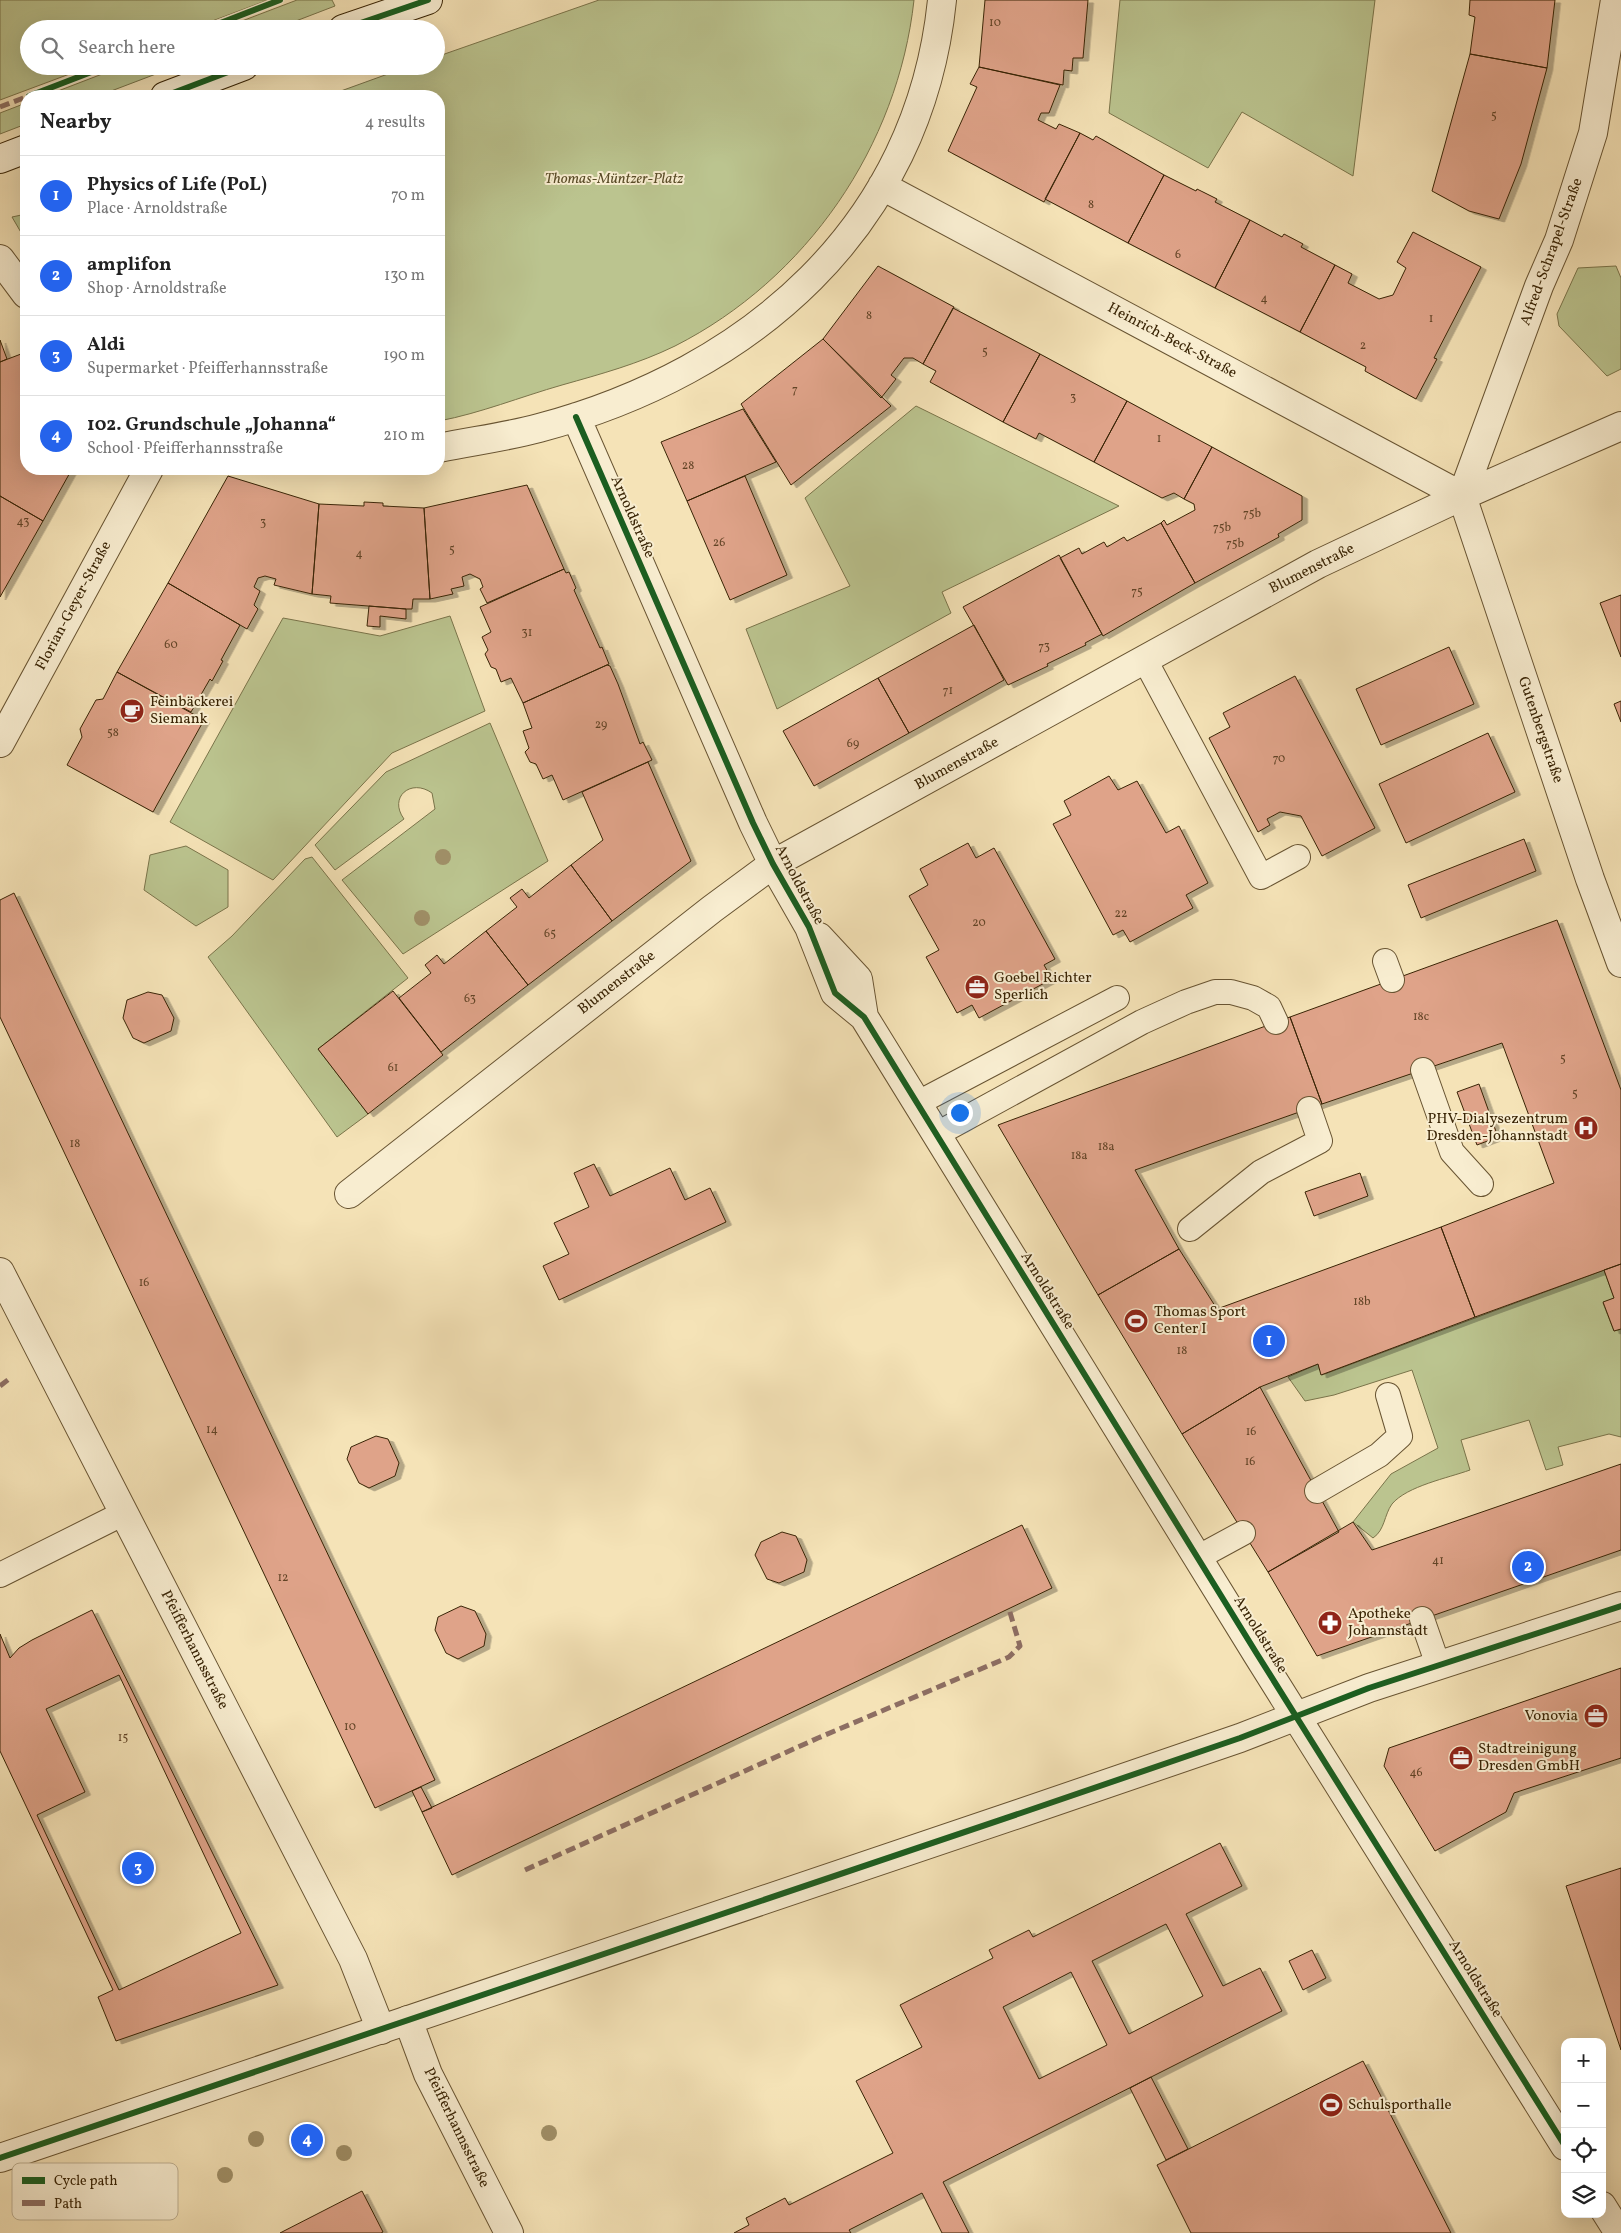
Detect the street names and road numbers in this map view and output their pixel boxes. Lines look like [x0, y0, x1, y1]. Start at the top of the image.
street label: Alfred-Schrapel-Straße [1516, 175, 1588, 329]
street label: Heinrich-Beck-Straße [1104, 298, 1240, 384]
street label: Arnoldstraße [604, 472, 660, 562]
street label: Florian-Geyer-Straße [31, 538, 117, 674]
street label: Blumenstraße [1266, 538, 1358, 600]
street label: Gutenbergstraße [1512, 674, 1568, 786]
street label: Blumenstraße [911, 732, 1003, 796]
street label: Arnoldstraße [769, 841, 829, 929]
street label: Blumenstraße [574, 946, 660, 1020]
street label: Arnoldstraße [1015, 1248, 1079, 1334]
street label: Pfeifferhannsstraße [155, 1587, 233, 1713]
street label: Arnoldstraße [1228, 1592, 1292, 1678]
street label: Arnoldstraße [1443, 1936, 1507, 2022]
street label: Pfeifferhannsstraße [418, 2064, 494, 2192]

